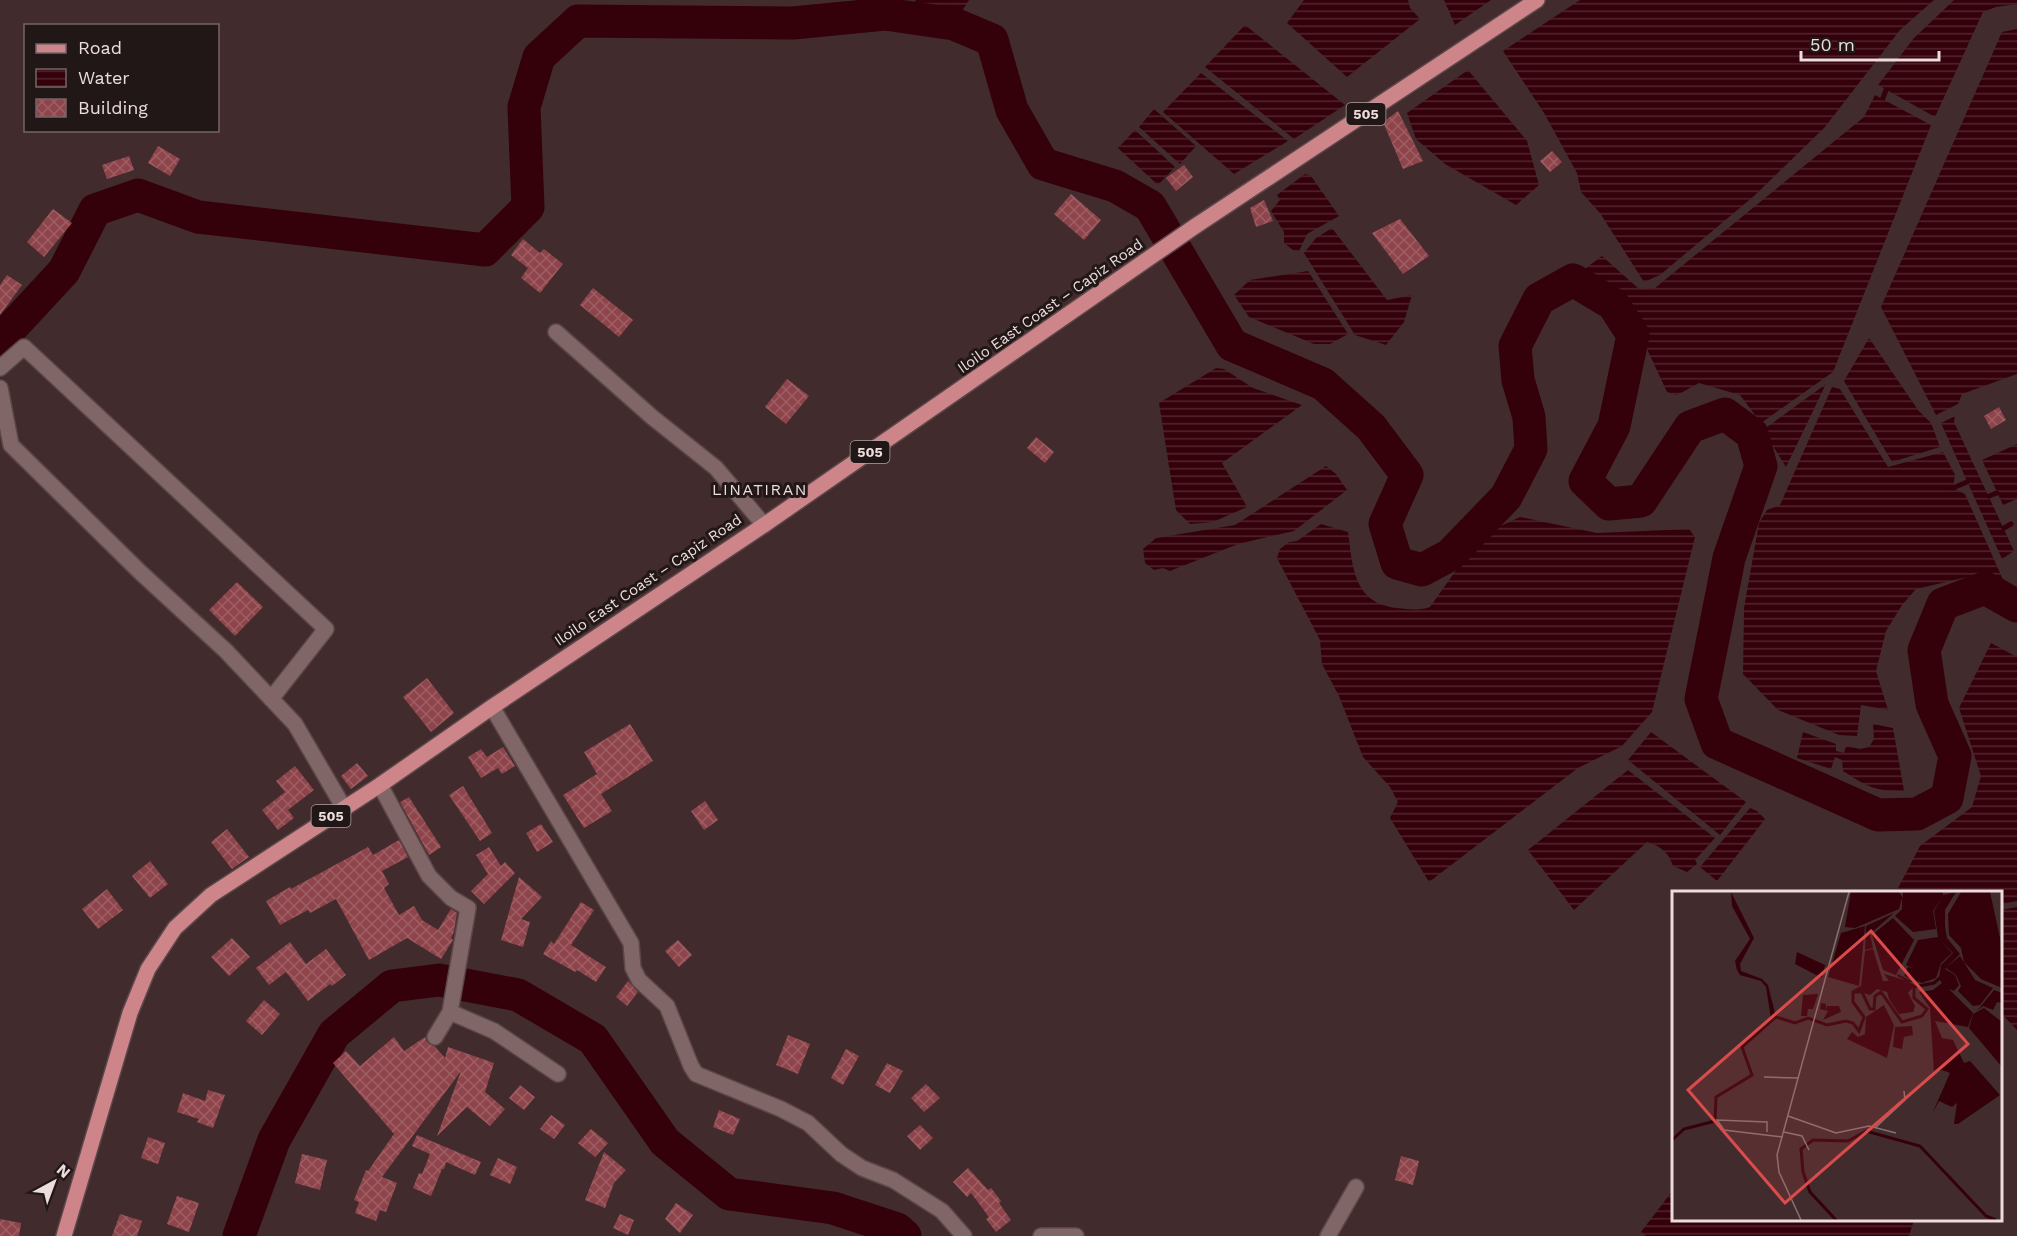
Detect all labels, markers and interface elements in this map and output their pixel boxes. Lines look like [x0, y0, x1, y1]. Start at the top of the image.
legend [24, 24, 219, 132]
scale bar [1801, 24, 1939, 62]
text: 50 m [1810, 34, 1855, 55]
text: Road [78, 37, 122, 58]
text: Water [78, 67, 130, 88]
text: Building [78, 97, 148, 118]
road number: 505 [1346, 103, 1386, 125]
street label: Iloilo East Coast – Capiz Road [954, 235, 1146, 377]
road number: 505 [850, 441, 890, 463]
district label: LINATIRAN [712, 480, 808, 499]
street label: Iloilo East Coast – Capiz Road [551, 510, 745, 650]
road number: 505 [312, 805, 350, 827]
inset map [1672, 891, 2002, 1221]
north arrow [24, 1152, 84, 1212]
text: N [53, 1160, 74, 1182]

